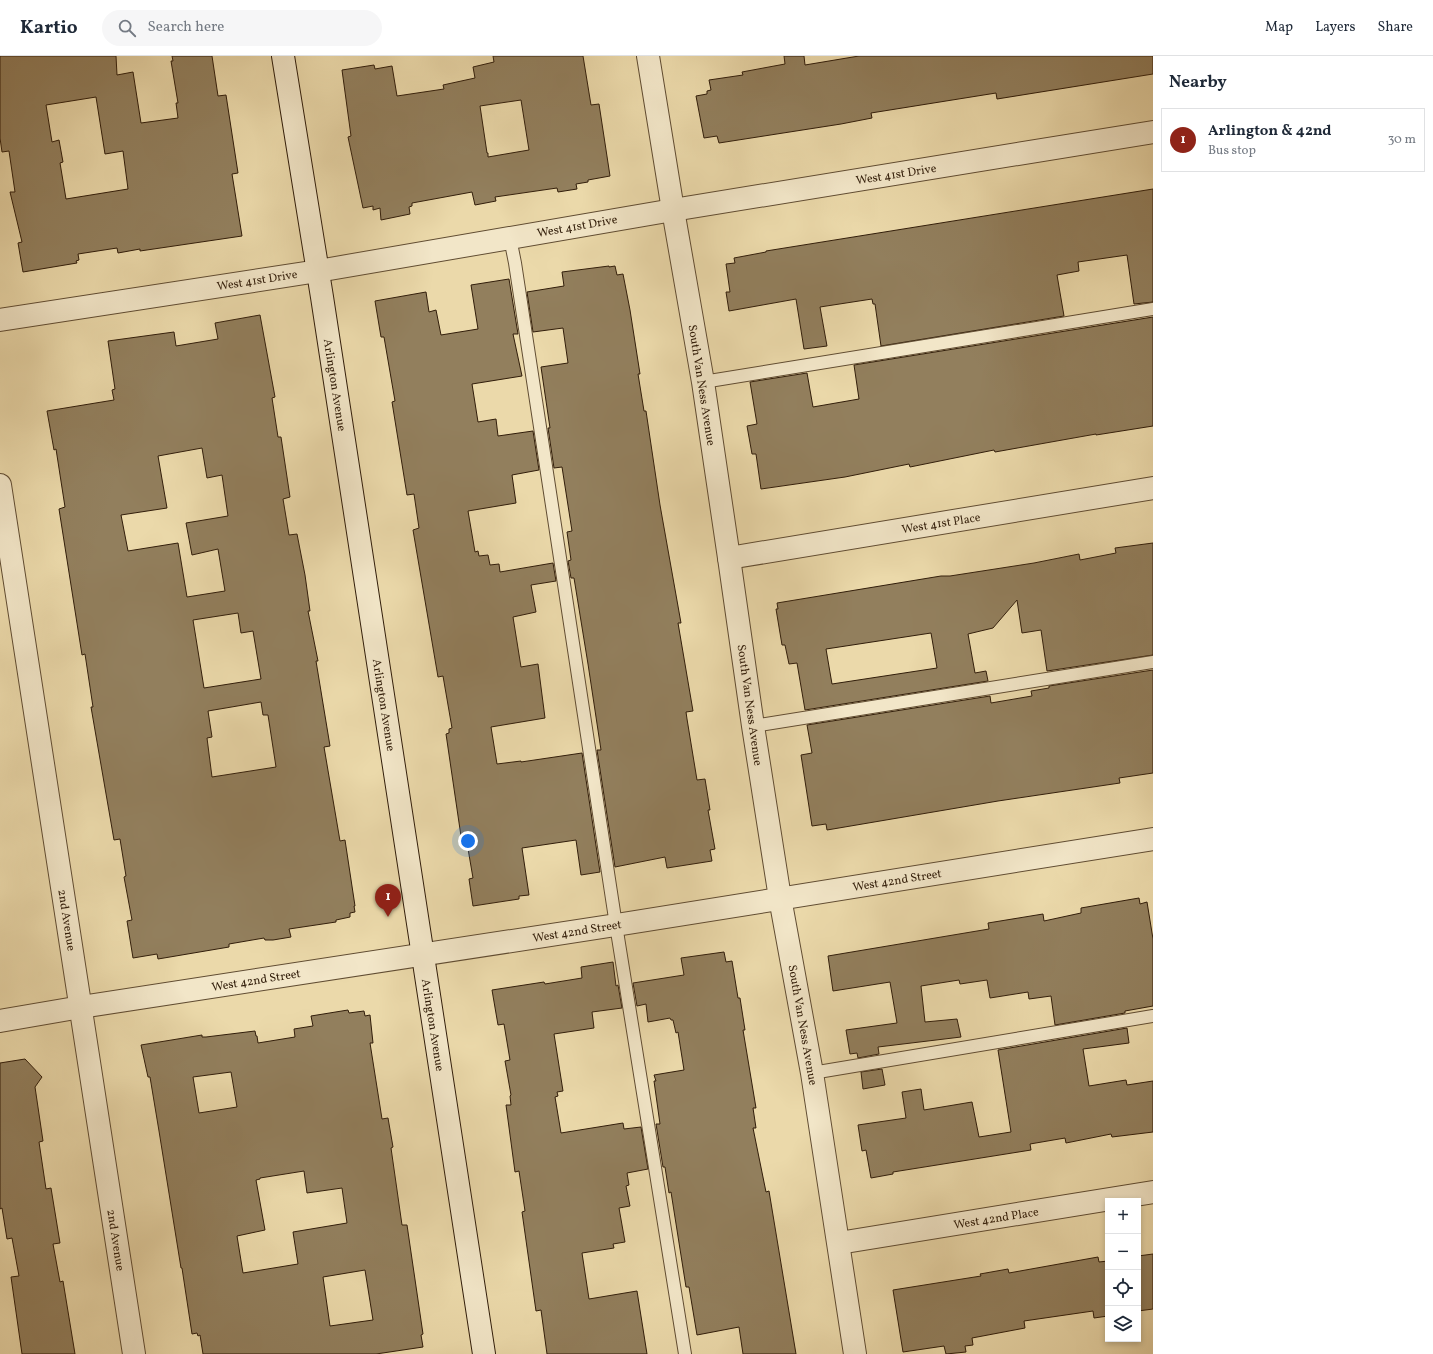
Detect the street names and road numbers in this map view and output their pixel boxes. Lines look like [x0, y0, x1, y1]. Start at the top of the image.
street label: West 41st Drive [855, 161, 938, 189]
street label: West 41st Drive [536, 212, 619, 242]
street label: West 41st Drive [216, 267, 299, 295]
street label: South Van Ness Avenue [684, 323, 719, 447]
street label: Arlington Avenue [319, 338, 349, 433]
street label: West 41st Place [901, 510, 982, 538]
street label: South Van Ness Avenue [733, 643, 765, 767]
street label: Arlington Avenue [368, 658, 398, 753]
street label: West 42nd Street [852, 866, 943, 896]
street label: 2nd Avenue [53, 888, 79, 952]
street label: West 42nd Street [532, 917, 623, 947]
street label: South Van Ness Avenue [784, 964, 821, 1087]
street label: West 42nd Street [211, 966, 302, 996]
street label: Arlington Avenue [417, 978, 447, 1073]
street label: West 42nd Place [952, 1204, 1040, 1234]
street label: 2nd Avenue [102, 1208, 128, 1272]

